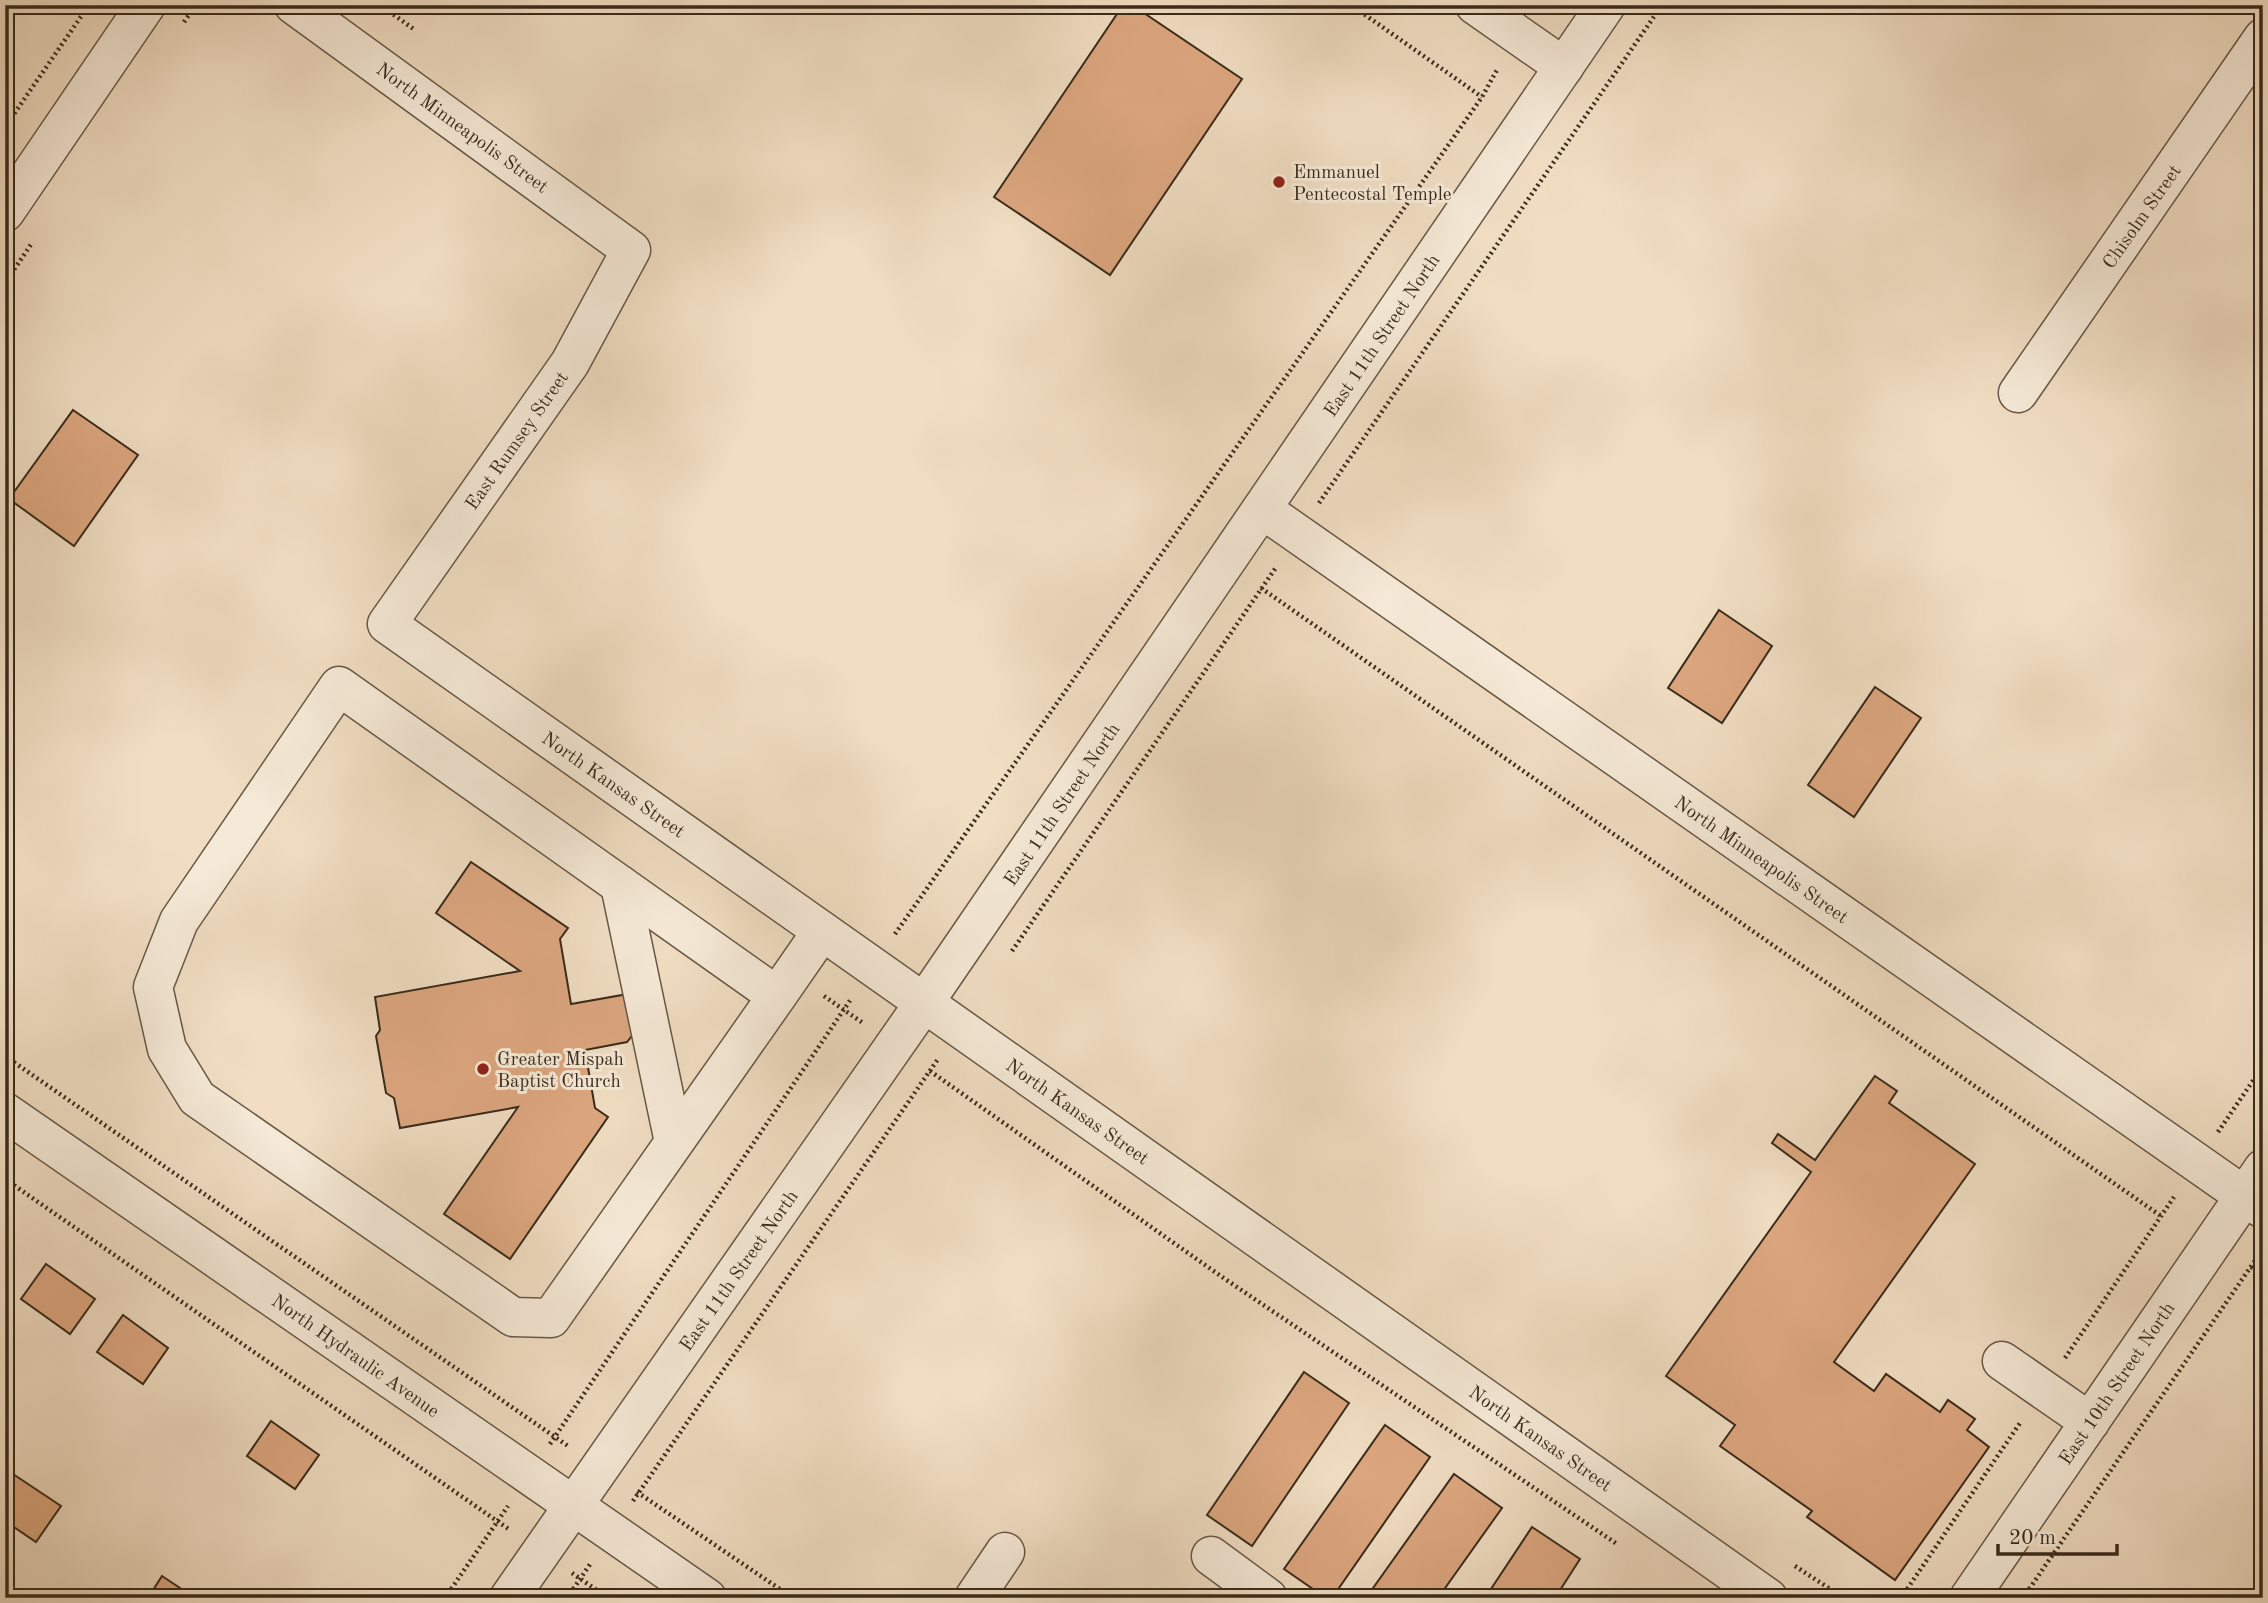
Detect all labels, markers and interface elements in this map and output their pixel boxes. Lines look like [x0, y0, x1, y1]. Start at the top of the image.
street label: North Minneapolis Street [372, 60, 551, 198]
street label: Chisolm Street [2100, 162, 2186, 273]
place label: Emmanuel Pentecostal Temple [1293, 164, 1452, 205]
marker: Emmanuel Pentecostal Temple [1271, 174, 1287, 190]
street label: East 11th Street North [1322, 252, 1445, 421]
street label: East Rumsey Street [463, 369, 573, 514]
street label: East 11th Street North [1002, 721, 1125, 890]
street label: North Kansas Street [538, 730, 688, 843]
street label: North Minneapolis Street [1670, 794, 1851, 928]
place label: Greater Mispah Baptist Church [497, 1051, 624, 1092]
street label: North Kansas Street [1002, 1057, 1152, 1170]
marker: Greater Mispah Baptist Church [475, 1061, 491, 1077]
street label: East 11th Street North [677, 1188, 803, 1355]
street label: North Hydraulic Avenue [267, 1292, 442, 1422]
street label: East 10th Street North [2057, 1300, 2180, 1469]
street label: North Kansas Street [1465, 1384, 1615, 1497]
scale bar [1998, 1512, 2118, 1556]
text: 20 m [2009, 1528, 2056, 1549]

